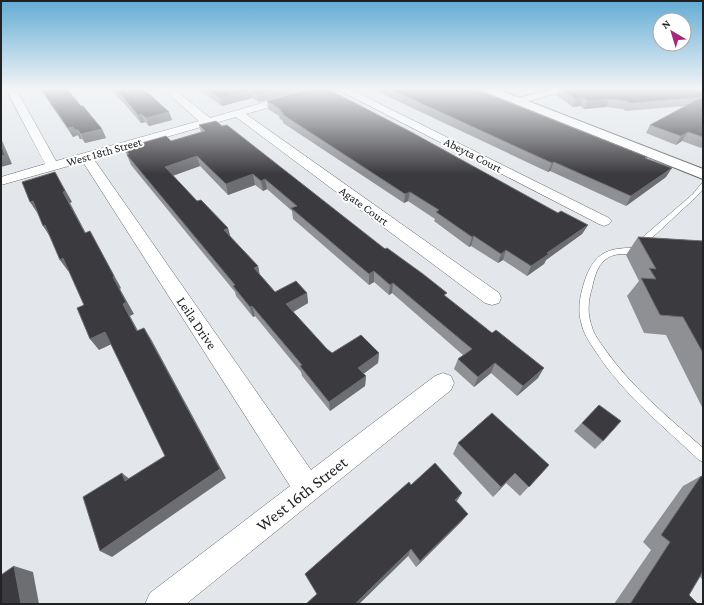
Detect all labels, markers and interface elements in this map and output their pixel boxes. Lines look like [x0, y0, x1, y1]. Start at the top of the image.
north arrow [652, 12, 692, 52]
text: N [659, 17, 673, 31]
street label: West 18th Street [65, 134, 144, 169]
street label: Abeyta Court [442, 134, 505, 176]
street label: Agate Court [337, 184, 392, 229]
street label: Leila Drive [174, 294, 220, 352]
street label: West 16th Street [253, 452, 351, 535]

